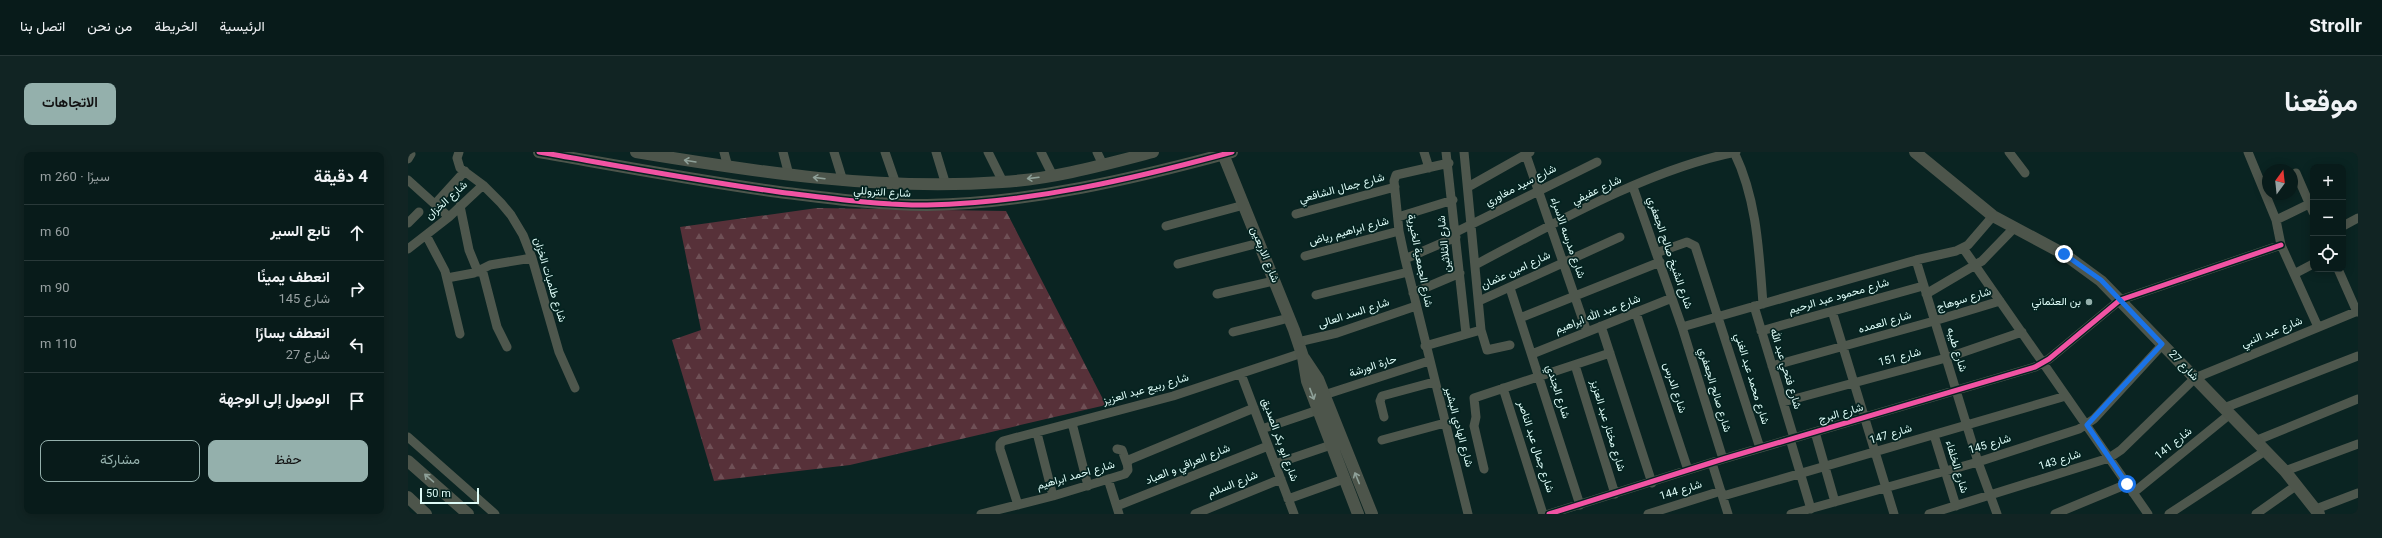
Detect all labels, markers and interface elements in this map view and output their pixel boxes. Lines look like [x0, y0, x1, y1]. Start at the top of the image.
text: Strollr [2309, 13, 2362, 42]
text: اتصل بنا [20, 17, 65, 39]
text: من نحن [87, 17, 132, 39]
text: الخريطة [154, 17, 198, 39]
text: الرئيسية [220, 17, 265, 39]
text: موقعنا [2284, 82, 2358, 126]
button: الاتجاهات [24, 83, 116, 125]
one-way arrow [684, 157, 697, 165]
street label: شارع سيد مغاوري [1482, 161, 1560, 211]
north arrow [2262, 164, 2298, 200]
map controls [2310, 164, 2346, 272]
button: + [2310, 164, 2346, 200]
text: 4 دقيقة [314, 165, 368, 191]
text: سيرًا · 260 m [40, 168, 110, 188]
street label: شارع جمال الشافعي [1297, 169, 1387, 209]
street label: شارع عفيفي [1569, 172, 1625, 210]
one-way arrow [813, 175, 826, 182]
one-way arrow [1027, 175, 1040, 182]
street label: شارع الخزان [422, 177, 472, 225]
street label: شارع التروللي [853, 183, 911, 203]
street label: شارع الشيخ صالح الجعفري [1642, 194, 1696, 312]
street label: شارع مدرسه الاسراء [1545, 195, 1589, 281]
button: − [2310, 200, 2346, 236]
street label: شارع ابراهيم رياض [1307, 213, 1391, 251]
street label: شارع الجمعية الخيرية [1402, 213, 1436, 309]
street label: شارع الثلاثين [1434, 214, 1456, 273]
text: تابع السير [270, 221, 330, 244]
icon: ahead [346, 222, 368, 244]
text: 60 m [40, 223, 70, 243]
street label: شارع الاربعين [1245, 224, 1283, 286]
street label: شارع طلمبات الخزان [528, 235, 570, 325]
button: locate [2310, 236, 2346, 272]
route end [2055, 245, 2073, 263]
street label: شارع امين عثمان [1478, 247, 1554, 295]
text: انعطف يمينًا [257, 267, 330, 290]
street label: شارع محمود عبد الرحيم [1787, 274, 1891, 319]
icon: right [346, 278, 368, 300]
text: 90 m [40, 279, 70, 299]
street label: شارع سوهاج [1934, 284, 1994, 316]
text: شارع 145 [278, 290, 330, 310]
street label: شارع عبد الله ابراهيم [1553, 291, 1644, 339]
street label: شارع السد العالى [1316, 294, 1392, 334]
place label: بن العثماني [2031, 294, 2081, 311]
marker: بن العثماني [2084, 297, 2094, 307]
street label: شارع العمده [1857, 307, 1914, 339]
street label: شارع عبد النبي [2239, 313, 2306, 353]
text: انعطف يسارًا [255, 323, 330, 346]
street label: شارع فتحي عبد الله [1765, 326, 1805, 412]
street label: شارع طيبه [1941, 326, 1971, 375]
street label: شارع محمد عبد الغني [1729, 331, 1773, 427]
icon: left [346, 334, 368, 356]
text: 110 m [40, 335, 77, 355]
street label: شارع 151 [1877, 344, 1924, 372]
text: شارع 27 [286, 346, 330, 366]
street label: شارع صالح الجعفري [1693, 346, 1735, 435]
street label: شارع 27 [2164, 347, 2202, 386]
street label: حارة الورشة [1347, 351, 1399, 383]
street label: شارع الدرس [1658, 360, 1690, 416]
street label: شارع الجندي [1540, 363, 1574, 421]
street label: شارع ربيع عبد العزيز [1100, 370, 1191, 411]
street label: شارع مختار عبد العزيز [1585, 377, 1629, 474]
street label: شارع الهادي البشير [1439, 384, 1477, 469]
one-way arrow [1309, 388, 1317, 400]
text: الوصول إلى الوجهة [219, 389, 330, 412]
icon: arrive [346, 390, 368, 412]
street label: شارع ابو بكر الصديق [1256, 396, 1302, 484]
street label: شارع جمال عبد الناصر [1512, 398, 1558, 495]
street label: شارع البرج [1816, 399, 1866, 429]
street label: شارع 147 [1868, 420, 1915, 450]
street label: شارع 141 [2152, 423, 2197, 464]
street label: شارع 145 [1967, 430, 2014, 460]
street label: شارع الخلفاء [1940, 438, 1972, 496]
button: مشاركة [40, 440, 200, 482]
button: حفظ [208, 440, 368, 482]
street label: شارع العراقي و العباد [1143, 440, 1233, 490]
street label: شارع 143 [2037, 446, 2084, 476]
street label: شارع احمد ابراهيم [1035, 457, 1117, 495]
street label: شارع السلام [1205, 467, 1261, 503]
one-way arrow [1353, 472, 1360, 484]
one-way arrow [423, 474, 434, 483]
route start [2118, 475, 2136, 493]
street label: شارع 144 [1658, 476, 1705, 506]
scale bar [420, 486, 479, 505]
text: 50 m [426, 486, 451, 503]

